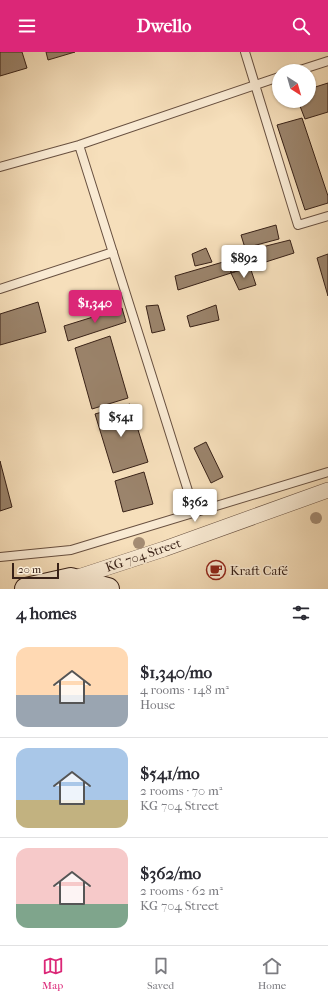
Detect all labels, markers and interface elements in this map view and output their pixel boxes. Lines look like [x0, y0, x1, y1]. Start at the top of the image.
icon: menu [16, 15, 38, 37]
icon: search [290, 15, 312, 37]
text: Dwello [137, 16, 191, 37]
north arrow [272, 64, 316, 108]
map controls [272, 64, 316, 108]
pin: $892 [220, 245, 268, 279]
text: $892 [230, 250, 258, 265]
pin: $1,340 [62, 290, 128, 324]
text: $1,340 [78, 295, 112, 310]
pin: $541 [97, 404, 145, 438]
text: $541 [108, 409, 134, 424]
pin: $362 [171, 489, 219, 523]
text: $362 [182, 494, 208, 509]
street label: KG 704 Street [103, 535, 183, 575]
cafe icon: Kraft Café [205, 559, 227, 581]
scale bar [12, 561, 59, 580]
text: 20 m [18, 563, 41, 576]
place label: Kraft Café [230, 563, 289, 578]
icon: filters [290, 602, 312, 624]
text: 4 homes [16, 603, 76, 623]
text: $1,340/mo [140, 662, 212, 682]
icon: home [48, 663, 96, 711]
text: 4 rooms · 148 m² [140, 682, 229, 697]
text: House [140, 697, 175, 712]
text: $541/mo [140, 763, 200, 783]
icon: home [48, 764, 96, 812]
text: 2 rooms · 70 m² [140, 783, 223, 798]
text: KG 704 Street [140, 798, 219, 813]
text: $362/mo [140, 863, 201, 883]
icon: home [48, 864, 96, 912]
text: 2 rooms · 62 m² [140, 883, 223, 898]
text: KG 704 Street [140, 898, 219, 913]
tab: Map [42, 955, 64, 992]
tab: Saved [147, 955, 174, 992]
tab: Home [258, 955, 286, 992]

